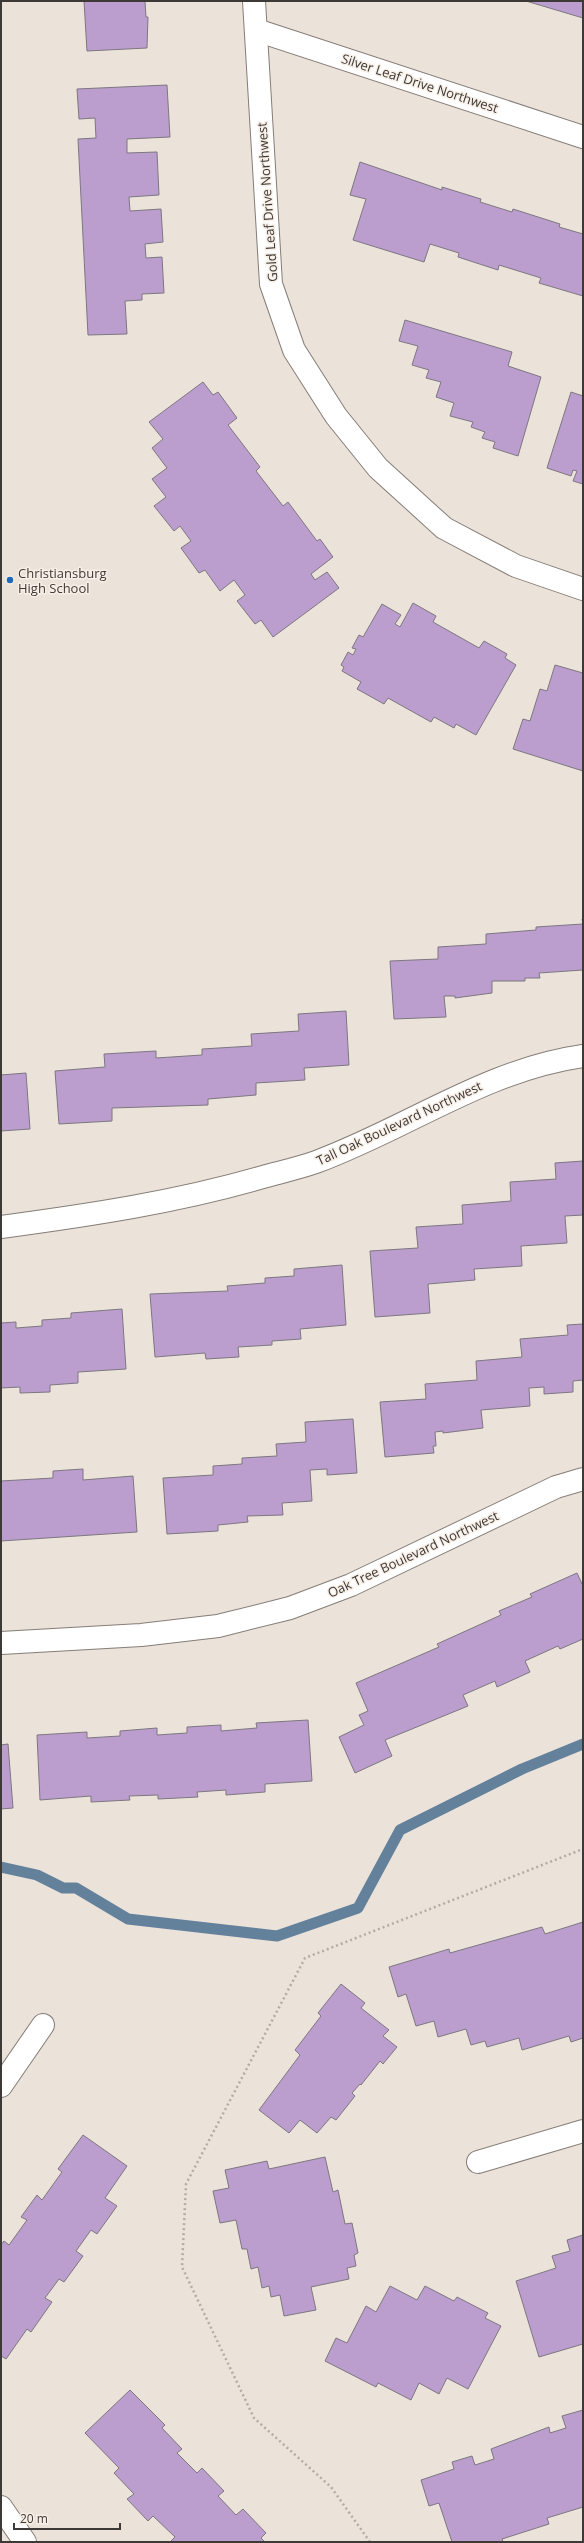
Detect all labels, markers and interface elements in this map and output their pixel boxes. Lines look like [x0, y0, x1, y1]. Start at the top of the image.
street label: Silver Leaf Drive Northwest [339, 49, 501, 117]
street label: Gold Leaf Drive Northwest [252, 121, 282, 282]
place label: Christiansburg High School [18, 564, 107, 597]
marker: Christiansburg High School [5, 575, 15, 585]
street label: Tall Oak Boulevard Northwest [313, 1076, 485, 1169]
street label: Oak Tree Boulevard Northwest [325, 1506, 502, 1602]
scale bar [14, 2505, 120, 2531]
text: 20 m [20, 2510, 48, 2527]

